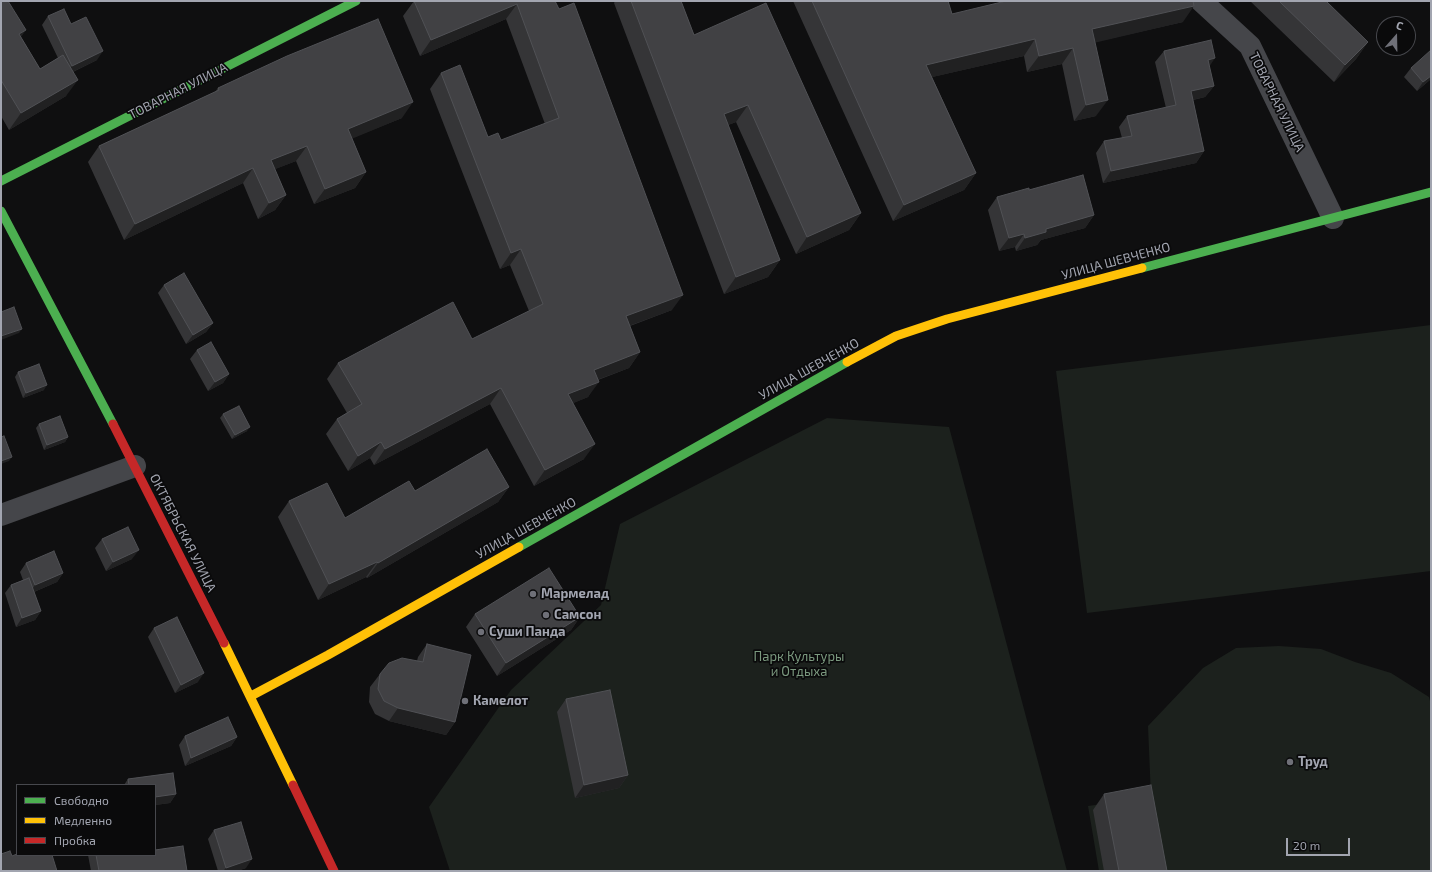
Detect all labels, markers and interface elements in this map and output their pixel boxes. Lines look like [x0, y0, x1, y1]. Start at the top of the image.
north arrow [1376, 16, 1416, 56]
text: С [1395, 18, 1405, 32]
street label: ТОВАРНАЯ УЛИЦА [1246, 50, 1308, 154]
street label: ТОВАРНАЯ УЛИЦА [126, 59, 230, 123]
street label: УЛИЦА ШЕВЧЕНКО [1060, 239, 1172, 283]
street label: УЛИЦА ШЕВЧЕНКО [756, 335, 862, 403]
street label: ОКТЯБРЬСКАЯ УЛИЦА [146, 471, 220, 595]
street label: УЛИЦА ШЕВЧЕНКО [473, 494, 579, 562]
place label: Мармелад [541, 586, 609, 602]
marker: Мармелад [528, 589, 538, 599]
place label: Самсон [554, 607, 601, 623]
marker: Самсон [541, 610, 551, 620]
place label: Суши Панда [489, 624, 566, 640]
marker: Суши Панда [476, 627, 486, 637]
park label: Парк Культуры и Отдыха [754, 649, 844, 680]
place label: Камелот [473, 693, 528, 709]
marker: Камелот [460, 696, 470, 706]
place label: Труд [1298, 754, 1328, 770]
marker: Труд [1285, 757, 1295, 767]
legend [16, 784, 156, 856]
text: Свободно [54, 793, 109, 807]
text: Медленно [54, 813, 112, 827]
scale bar [1288, 830, 1352, 856]
text: Пробка [54, 833, 96, 847]
text: 20 m [1293, 838, 1320, 852]

